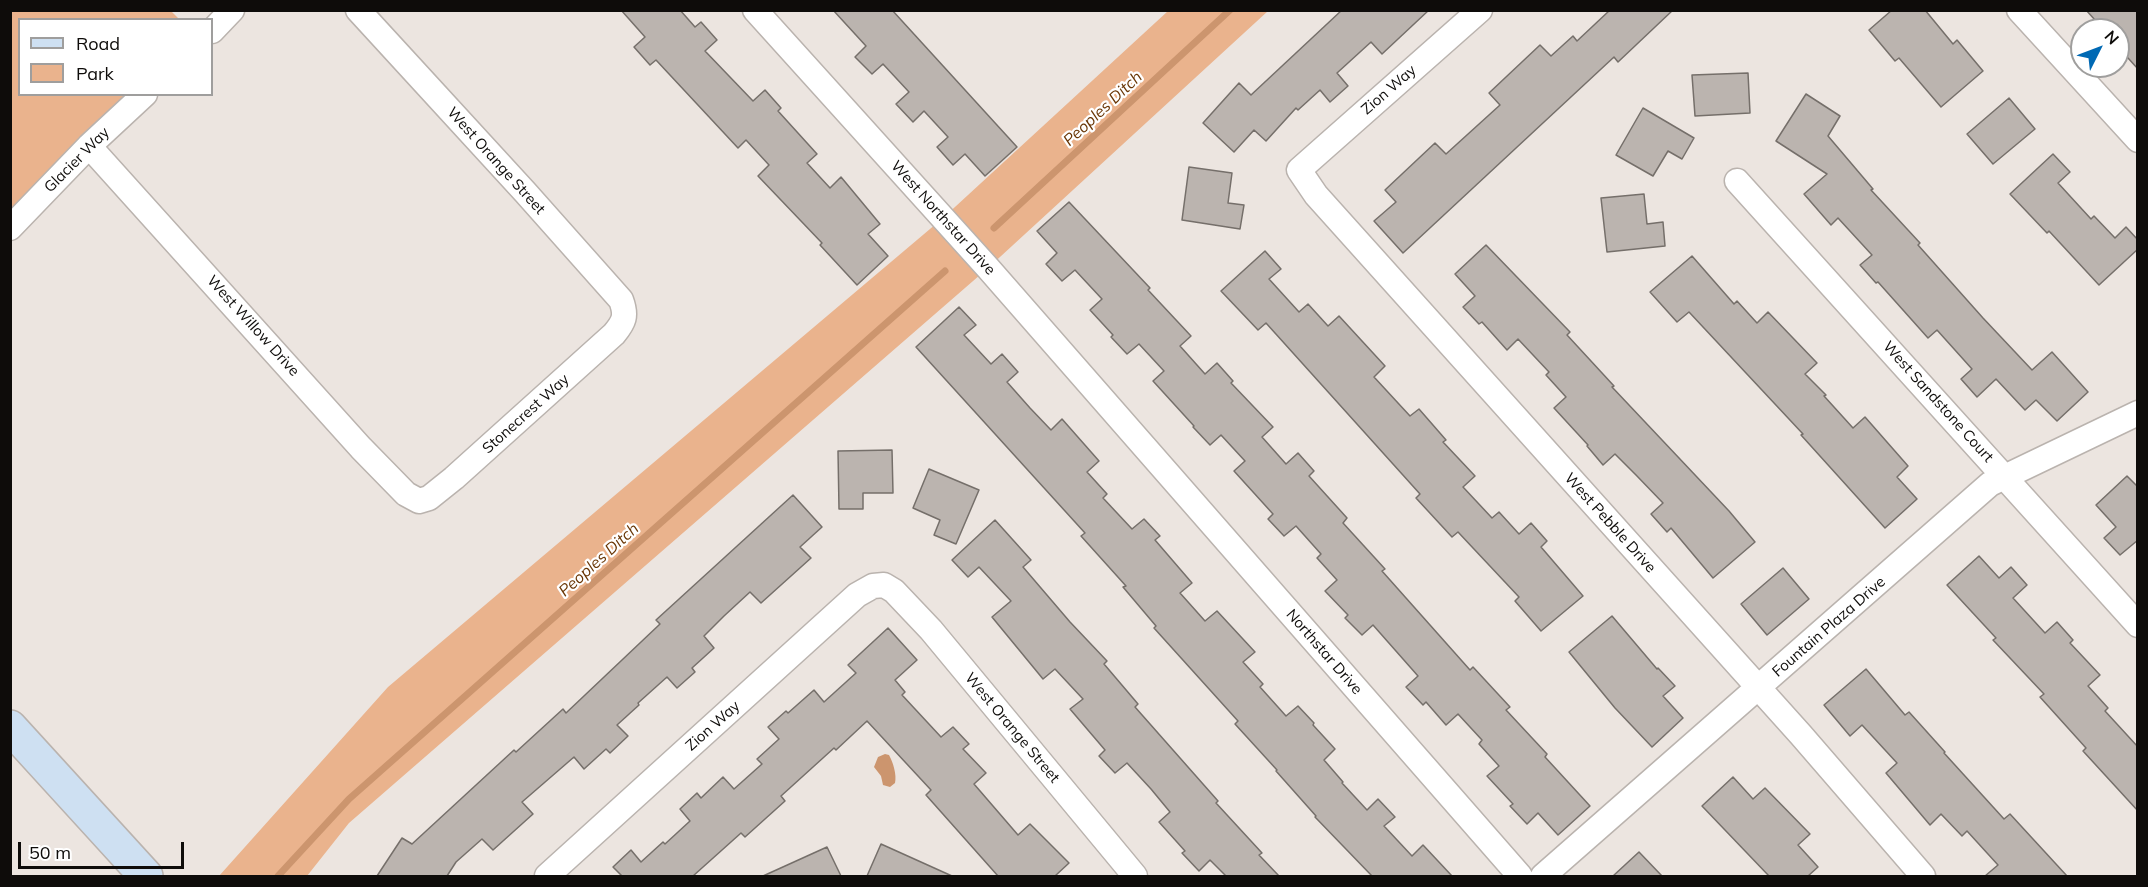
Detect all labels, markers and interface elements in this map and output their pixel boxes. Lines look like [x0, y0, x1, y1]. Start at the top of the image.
legend [18, 18, 213, 96]
north arrow [2070, 18, 2130, 78]
text: N [2100, 26, 2123, 48]
text: Road [76, 32, 120, 55]
street label: Zion Way [1358, 61, 1420, 119]
text: Park [76, 62, 114, 85]
water label: Peoples Ditch [1060, 68, 1146, 150]
street label: West Orange Street [443, 104, 549, 218]
street label: Glacier Way [41, 124, 113, 196]
street label: West Northstar Drive [887, 157, 999, 279]
street label: West Willow Drive [203, 272, 303, 380]
street label: West Sandstone Court [1879, 338, 1997, 466]
street label: Stonecrest Way [479, 370, 573, 458]
street label: West Pebble Drive [1561, 469, 1659, 577]
water label: Peoples Ditch [555, 519, 643, 601]
street label: Fountain Plaza Drive [1769, 573, 1889, 681]
street label: Northstar Drive [1282, 606, 1366, 698]
street label: West Orange Street [961, 669, 1063, 787]
street label: Zion Way [682, 697, 744, 755]
scale bar [21, 830, 188, 868]
text: 50 m [29, 841, 71, 864]

